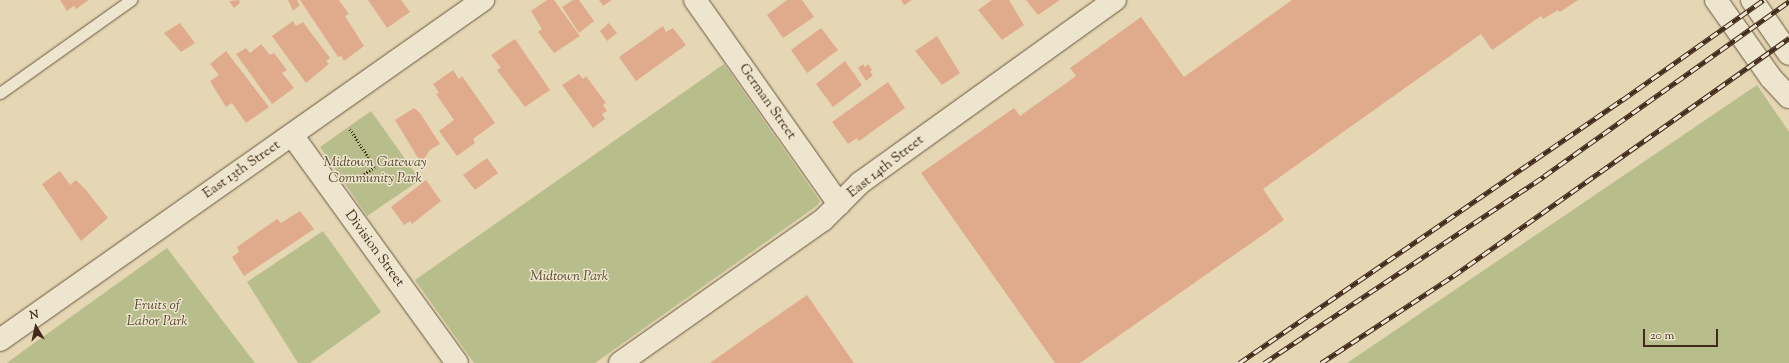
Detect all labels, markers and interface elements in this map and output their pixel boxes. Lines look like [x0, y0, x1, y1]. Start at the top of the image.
street label: German Street [735, 61, 799, 143]
street label: East 14th Street [845, 132, 927, 202]
street label: East 13th Street [200, 137, 284, 203]
park label: Midtown Gateway Community Park [323, 155, 427, 188]
street label: Division Street [341, 207, 407, 291]
park label: Midtown Park [530, 269, 608, 285]
park label: Fruits of Labor Park [126, 298, 188, 330]
north arrow [16, 307, 56, 347]
text: N [29, 307, 40, 324]
scale bar [1645, 321, 1720, 347]
text: 20 m [1650, 327, 1674, 345]

